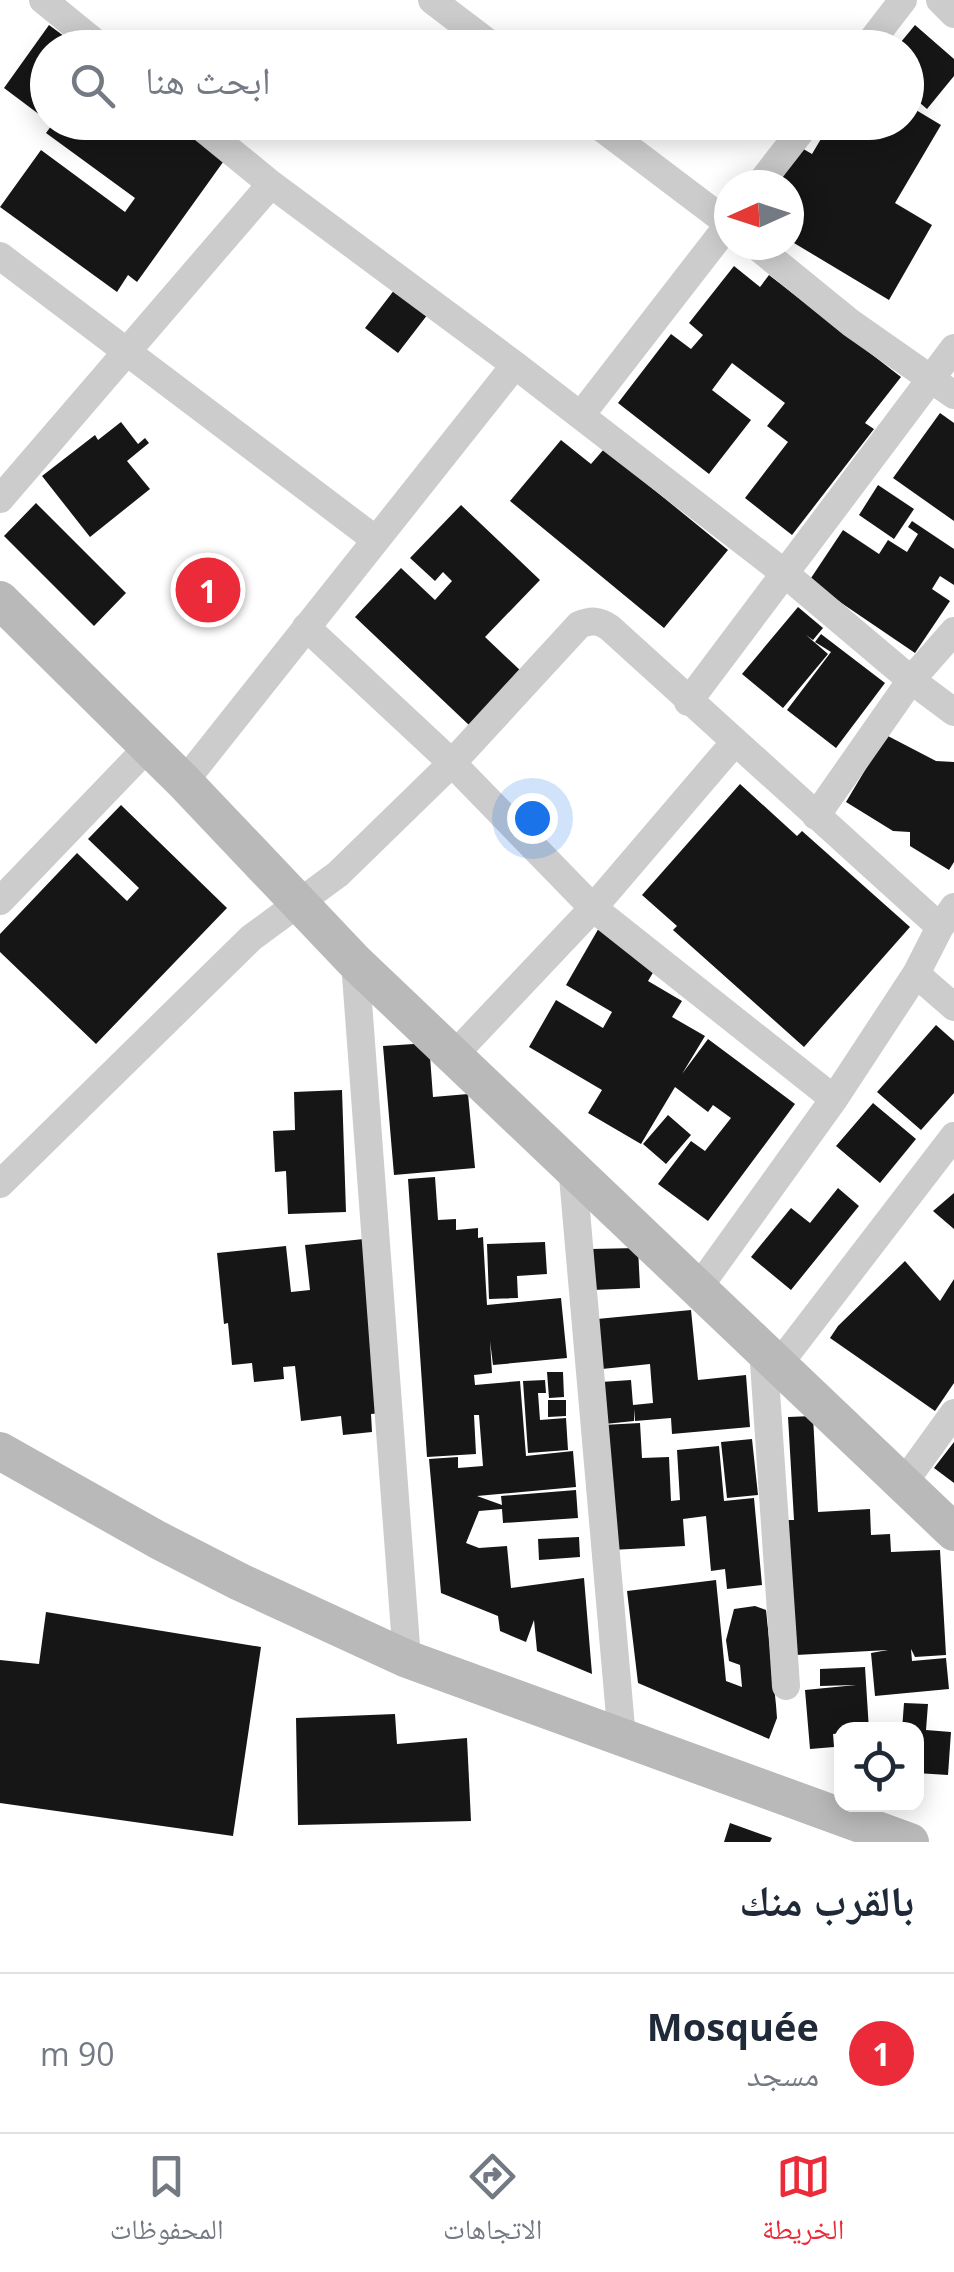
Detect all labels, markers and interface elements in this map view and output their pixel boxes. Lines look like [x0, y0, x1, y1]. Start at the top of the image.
search box [30, 30, 924, 140]
text: ابحث هنا [145, 53, 271, 105]
icon: search [65, 58, 120, 113]
north arrow [714, 170, 804, 260]
pin: 1 [176, 552, 240, 628]
your location [507, 793, 558, 844]
map controls [834, 1722, 924, 1812]
button: locate [834, 1722, 924, 1812]
text: بالقرب منك [739, 1871, 914, 1928]
text: Mosquée [647, 2000, 819, 2052]
text: 90 m [40, 2032, 115, 2075]
text: 1 [872, 2032, 891, 2075]
text: مسجد [747, 2052, 819, 2095]
tab: المحفوظات [110, 2149, 224, 2257]
tab: الاتجاهات [443, 2149, 542, 2257]
tab: الخريطة [762, 2149, 844, 2257]

